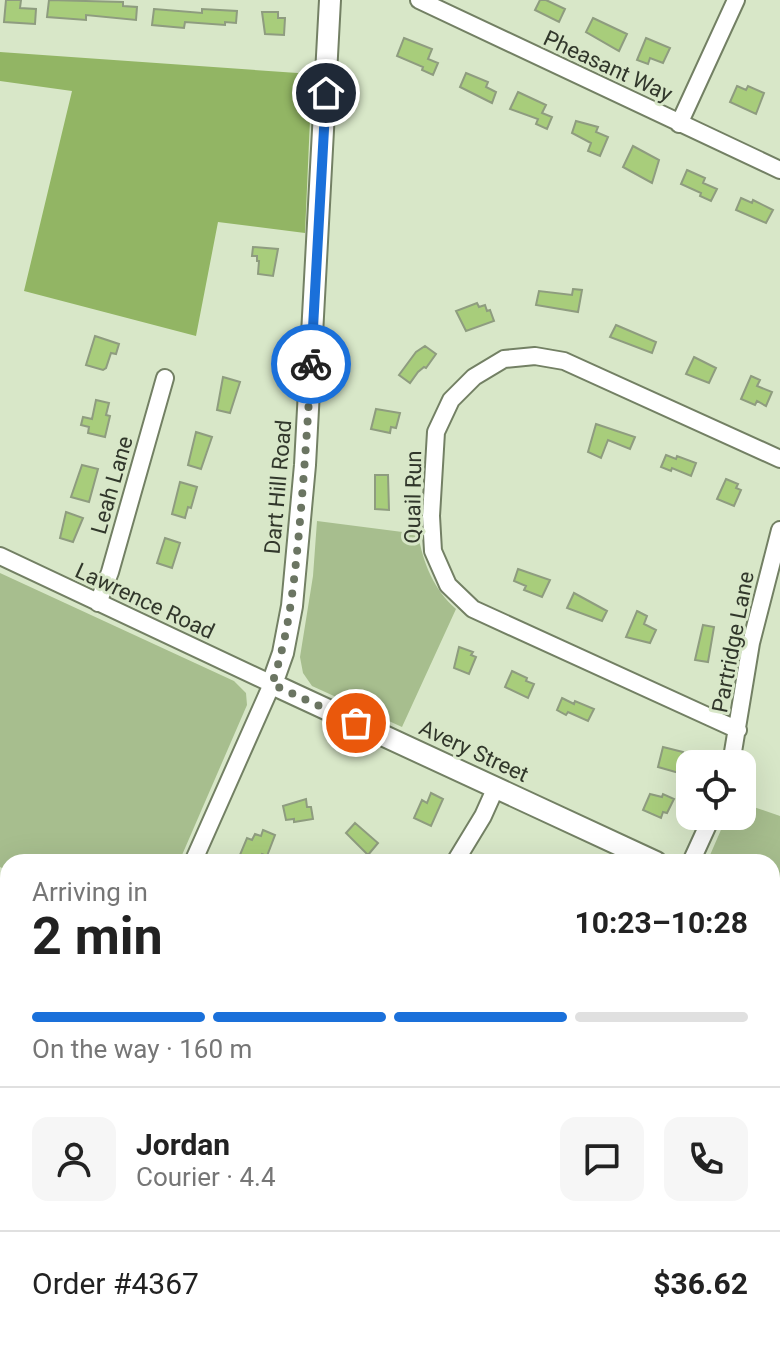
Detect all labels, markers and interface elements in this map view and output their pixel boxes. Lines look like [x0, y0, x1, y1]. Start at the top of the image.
street label: Pheasant Way [540, 25, 677, 107]
pin [292, 59, 360, 127]
icon: home [304, 71, 348, 115]
courier [271, 324, 351, 404]
icon: bike [289, 342, 333, 386]
street label: Dart Hill Road [260, 419, 296, 555]
street label: Leah Lane [86, 433, 138, 537]
street label: Quail Run [400, 450, 426, 544]
street label: Lawrence Road [72, 558, 218, 644]
street label: Partridge Lane [707, 569, 759, 715]
pin [322, 689, 390, 757]
icon: bag [334, 701, 378, 745]
street label: Avery Street [415, 715, 533, 787]
map controls [676, 750, 756, 830]
button: locate [676, 750, 756, 830]
text: Arriving in [32, 877, 148, 907]
text: 10:23–10:28 [574, 905, 748, 940]
text: 2 min [32, 906, 163, 967]
text: On the way · 160 m [32, 1034, 252, 1064]
button: person [32, 1117, 116, 1201]
button: chat [560, 1117, 644, 1201]
button: phone [664, 1117, 748, 1201]
text: Jordan [136, 1127, 230, 1162]
text: Courier · 4.4 [136, 1162, 276, 1192]
text: Order #4367 [32, 1266, 199, 1301]
text: $36.62 [653, 1266, 748, 1301]

